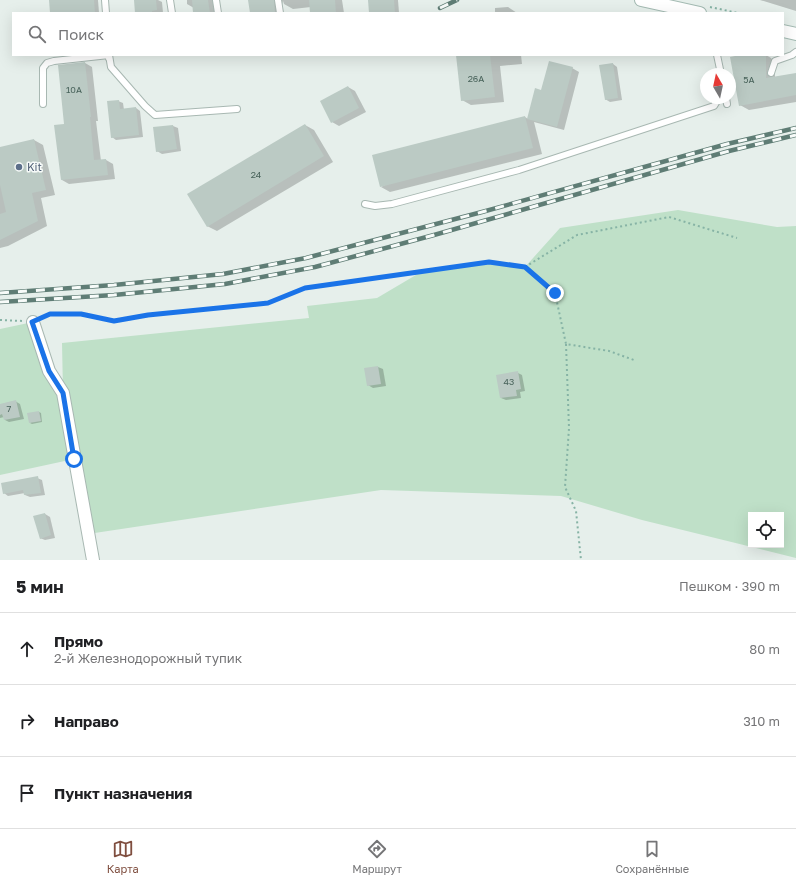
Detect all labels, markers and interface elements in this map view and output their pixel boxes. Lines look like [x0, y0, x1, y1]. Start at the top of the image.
search box [12, 12, 784, 56]
icon: search [26, 23, 48, 45]
text: Поиск [58, 25, 104, 43]
north arrow [700, 68, 736, 104]
house number: 26А [468, 73, 484, 84]
house number: 5А [743, 74, 755, 85]
house number: 10А [66, 84, 82, 95]
place label: Kit [27, 160, 42, 173]
marker: Kit [14, 162, 24, 172]
house number: 24 [251, 169, 262, 180]
route end [546, 284, 564, 302]
house number: 43 [504, 376, 514, 387]
house number: 7 [7, 403, 12, 414]
route start [65, 450, 83, 468]
map controls [748, 512, 784, 548]
button: locate [748, 512, 784, 548]
text: 5 мин [16, 576, 64, 597]
text: Пешком · 390 m [679, 578, 780, 594]
text: Прямо [54, 632, 103, 650]
icon: ahead [16, 638, 38, 660]
text: 80 m [749, 641, 780, 657]
text: 2-й Железнодорожный тупик [54, 650, 242, 666]
icon: right [16, 710, 38, 732]
text: Направо [54, 712, 119, 730]
text: 310 m [743, 713, 780, 729]
icon: arrive [16, 782, 38, 804]
text: Пункт назначения [54, 784, 192, 802]
tab: Карта [107, 838, 139, 875]
tab: Маршрут [352, 838, 402, 875]
tab: Сохранённые [615, 838, 689, 875]

